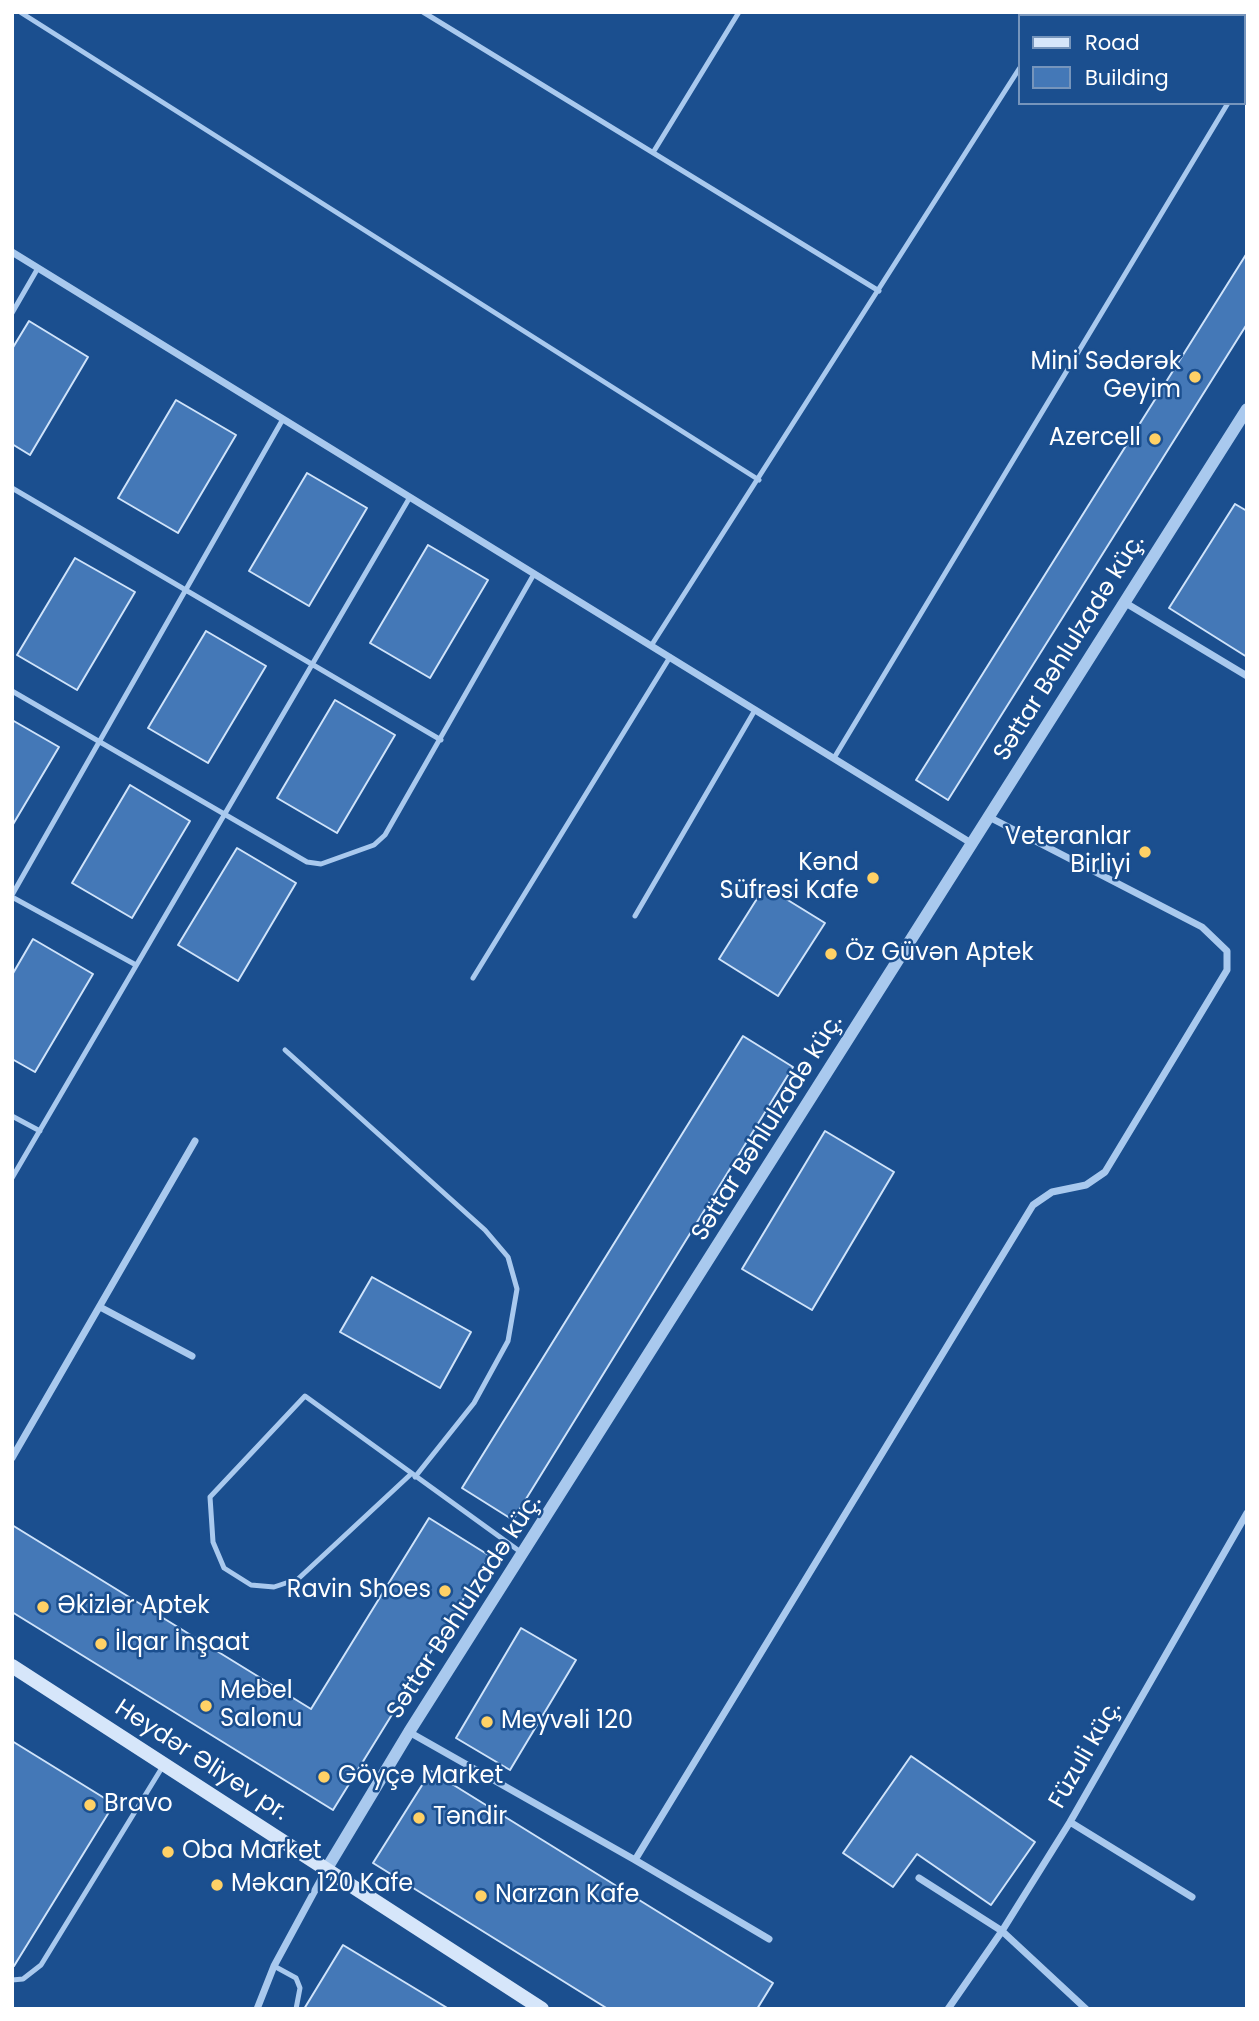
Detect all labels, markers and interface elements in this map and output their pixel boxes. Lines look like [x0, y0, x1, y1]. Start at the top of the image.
legend [1018, 14, 1245, 105]
text: Road [1085, 28, 1140, 57]
text: Building [1085, 63, 1169, 92]
place label: Mini Sədərək Geyim [1030, 349, 1181, 405]
marker: Mini Sədərək Geyim [1187, 369, 1203, 385]
place label: Azercell [1049, 425, 1141, 453]
marker: Azercell [1147, 431, 1163, 447]
street label: Səttar Bəhlulzadə küç. [988, 529, 1152, 767]
place label: Veteranlar Birliyi [1005, 824, 1131, 880]
marker: Veteranlar Birliyi [1137, 844, 1153, 860]
place label: Kənd Süfrəsi Kafe [720, 850, 859, 906]
marker: Kənd Süfrəsi Kafe [865, 870, 881, 886]
place label: Öz Güvən Aptek [845, 940, 1034, 968]
marker: Öz Güvən Aptek [823, 946, 839, 962]
street label: Səttar Bəhlulzadə küç. [686, 1009, 850, 1247]
street label: Səttar Bəhlulzadə küç. [382, 1489, 548, 1725]
place label: Ravin Shoes [287, 1577, 431, 1605]
marker: Ravin Shoes [437, 1583, 453, 1599]
place label: Əkizlər Aptek [57, 1593, 210, 1621]
marker: Əkizlər Aptek [35, 1599, 51, 1615]
place label: İlqar İnşaat [115, 1630, 250, 1658]
marker: İlqar İnşaat [93, 1636, 109, 1652]
place label: Mebel Salonu [220, 1678, 302, 1734]
street label: Heydər Əliyev pr. [109, 1694, 293, 1828]
street label: Füzuli küç. [1044, 1696, 1128, 1814]
marker: Mebel Salonu [198, 1698, 214, 1714]
place label: Meyvəli 120 [501, 1708, 633, 1736]
marker: Meyvəli 120 [479, 1714, 495, 1730]
place label: Göyçə Market [338, 1763, 503, 1791]
marker: Göyçə Market [316, 1769, 332, 1785]
place label: Bravo [104, 1791, 173, 1819]
marker: Bravo [82, 1797, 98, 1813]
place label: Təndir [433, 1804, 507, 1832]
marker: Təndir [411, 1810, 427, 1826]
place label: Oba Market [182, 1838, 322, 1866]
marker: Oba Market [160, 1844, 176, 1860]
place label: Məkan 120 Kafe [231, 1871, 413, 1899]
marker: Məkan 120 Kafe [209, 1877, 225, 1893]
place label: Narzan Kafe [495, 1882, 639, 1910]
marker: Narzan Kafe [473, 1888, 489, 1904]

